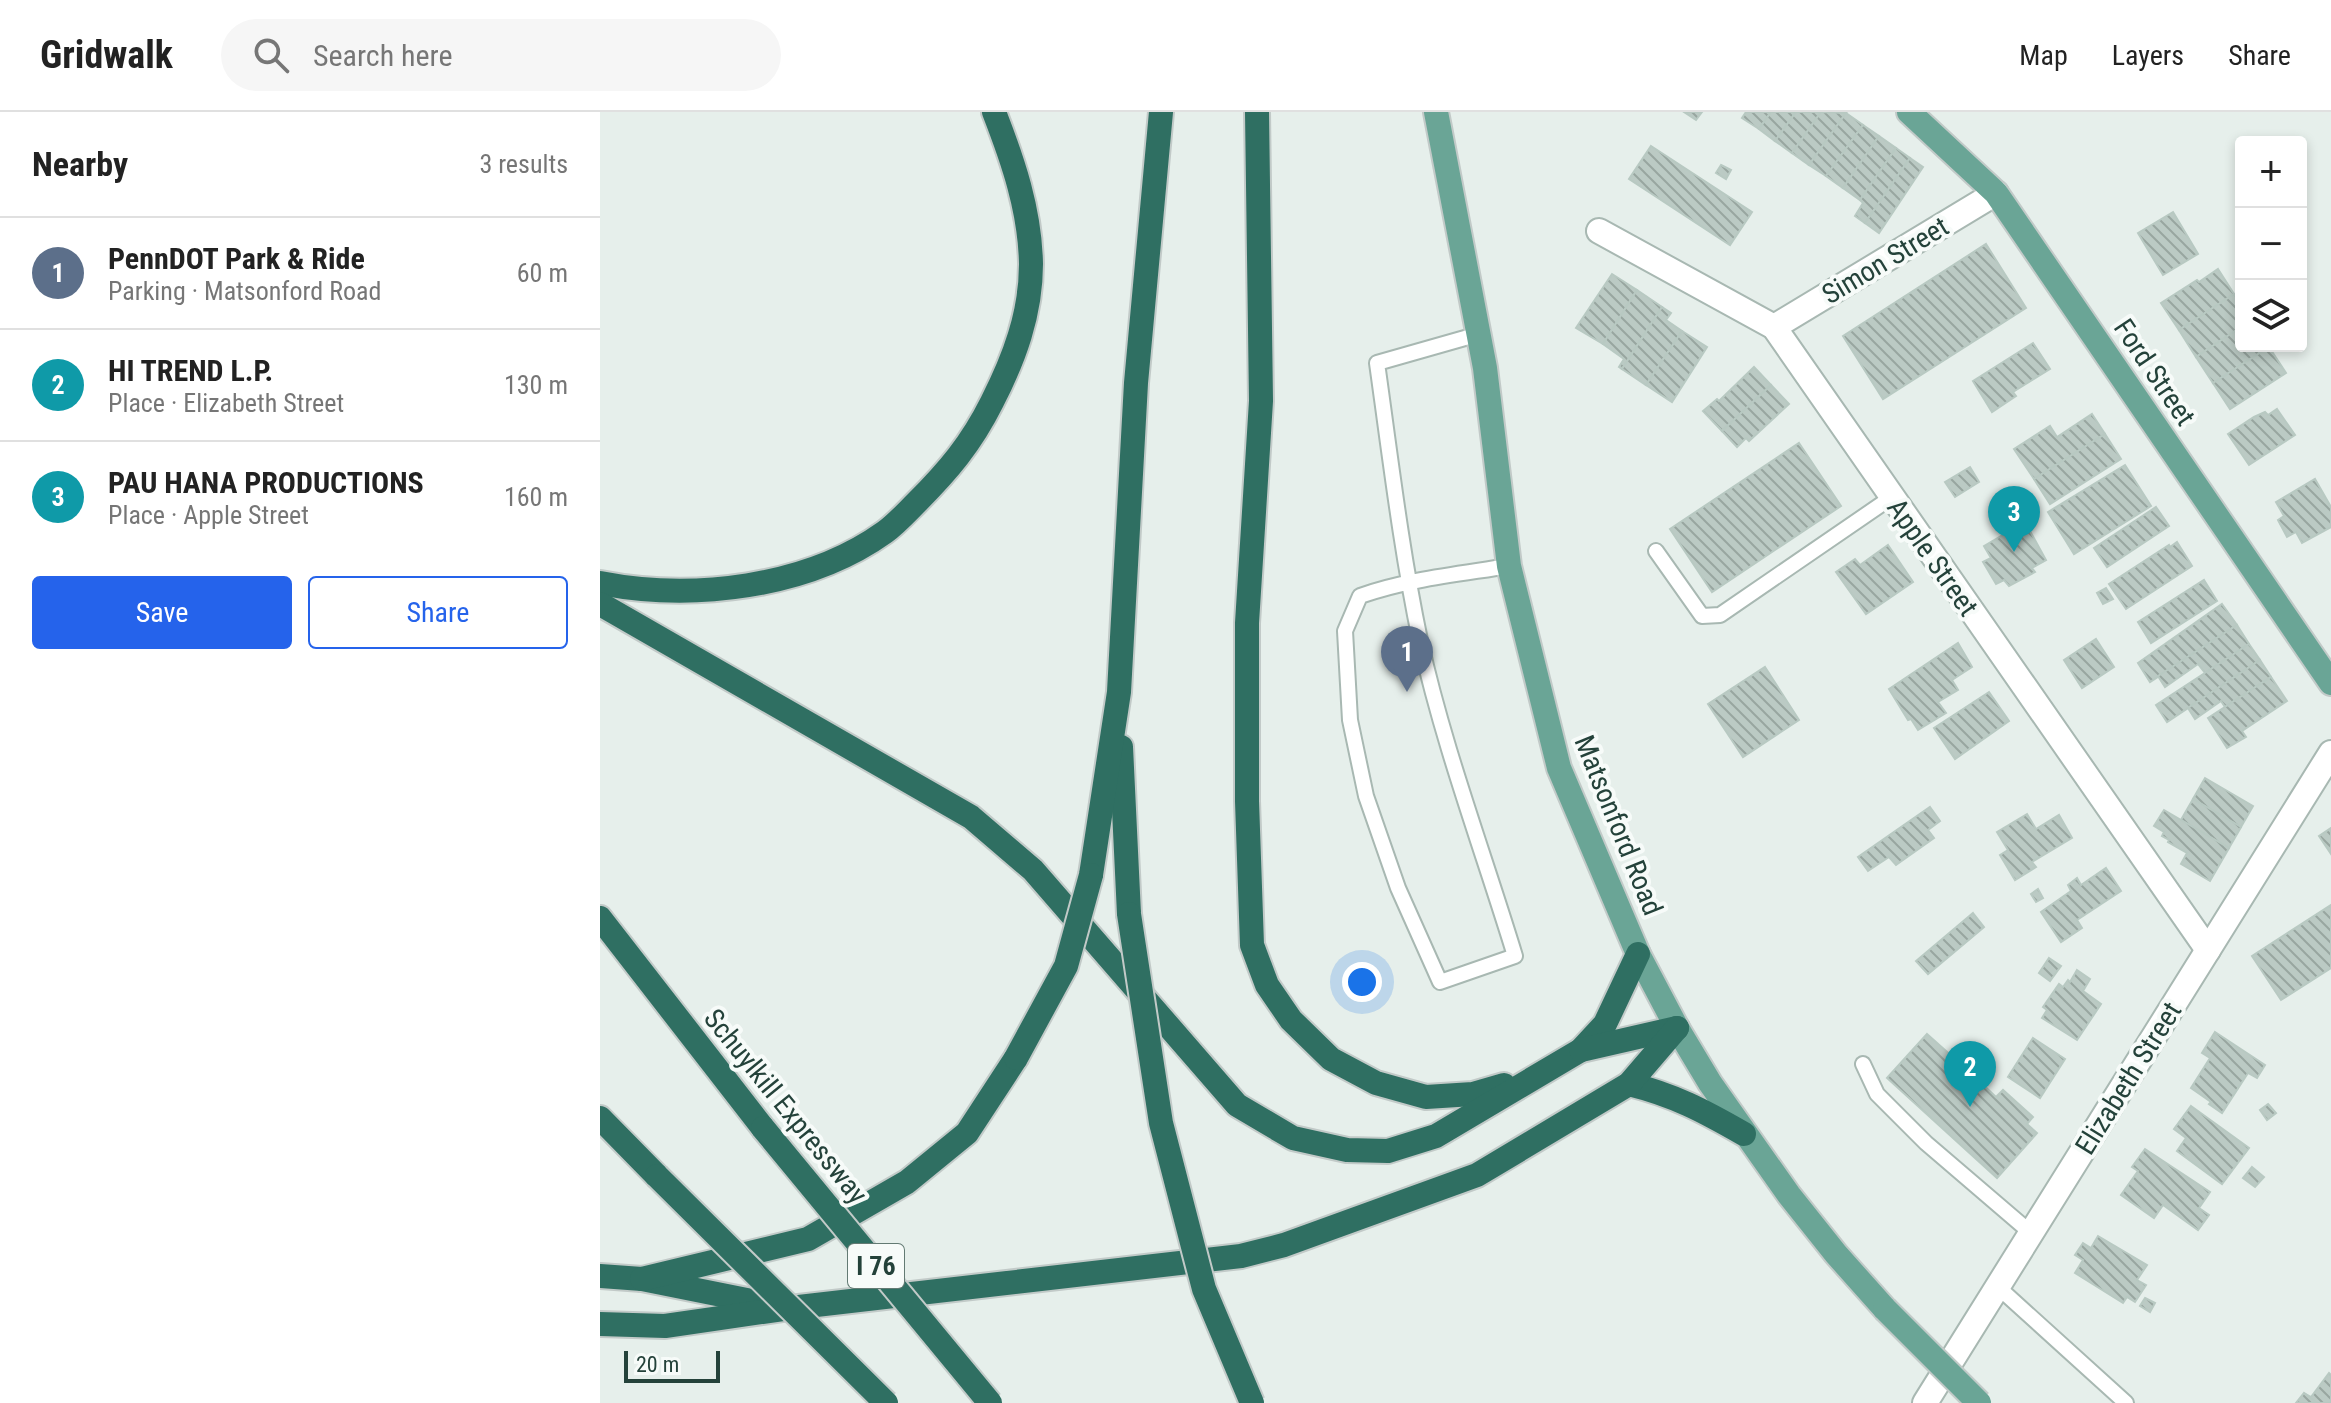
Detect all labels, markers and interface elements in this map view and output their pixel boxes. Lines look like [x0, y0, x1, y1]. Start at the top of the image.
search box [221, 19, 781, 91]
text: Gridwalk [40, 33, 173, 77]
icon: search [249, 33, 293, 77]
text: Search here [313, 38, 453, 73]
text: Map [2019, 39, 2068, 72]
text: Layers [2112, 39, 2184, 72]
text: Share [2228, 39, 2291, 72]
map controls [2235, 136, 2307, 352]
button: + [2235, 136, 2307, 208]
text: Nearby [32, 144, 128, 184]
text: 3 results [479, 149, 568, 179]
button: − [2235, 208, 2307, 280]
street label: Simon Street [1816, 210, 1954, 311]
text: PennDOT Park & Ride [108, 241, 365, 276]
text: 1 [51, 258, 65, 288]
text: 60 m [517, 258, 568, 288]
text: Parking · Matsonford Road [108, 276, 381, 306]
button: layers [2235, 280, 2307, 352]
street label: Ford Street [2107, 313, 2202, 432]
text: HI TREND L.P. [108, 353, 273, 388]
text: 2 [51, 370, 65, 400]
text: 130 m [504, 370, 568, 400]
text: Place · Elizabeth Street [108, 388, 344, 418]
text: PAU HANA PRODUCTIONS [108, 465, 424, 500]
text: 3 [51, 482, 65, 512]
text: 160 m [504, 482, 568, 512]
pin: 3 [1988, 486, 2040, 552]
street label: Apple Street [1880, 492, 1985, 622]
text: Place · Apple Street [108, 500, 309, 530]
button: Save [32, 576, 292, 649]
button: Share [308, 576, 568, 649]
pin: 1 [1381, 626, 1433, 692]
street label: Matsonford Road [1567, 730, 1670, 920]
your location [1342, 962, 1382, 1002]
street label: Elizabeth Street [2069, 996, 2188, 1160]
street label: Schuylkill Expressway [697, 1002, 874, 1211]
pin: 2 [1944, 1041, 1996, 1107]
road number: I 76 [848, 1244, 904, 1288]
scale bar [624, 1347, 720, 1383]
text: 20 m [636, 1352, 679, 1377]

